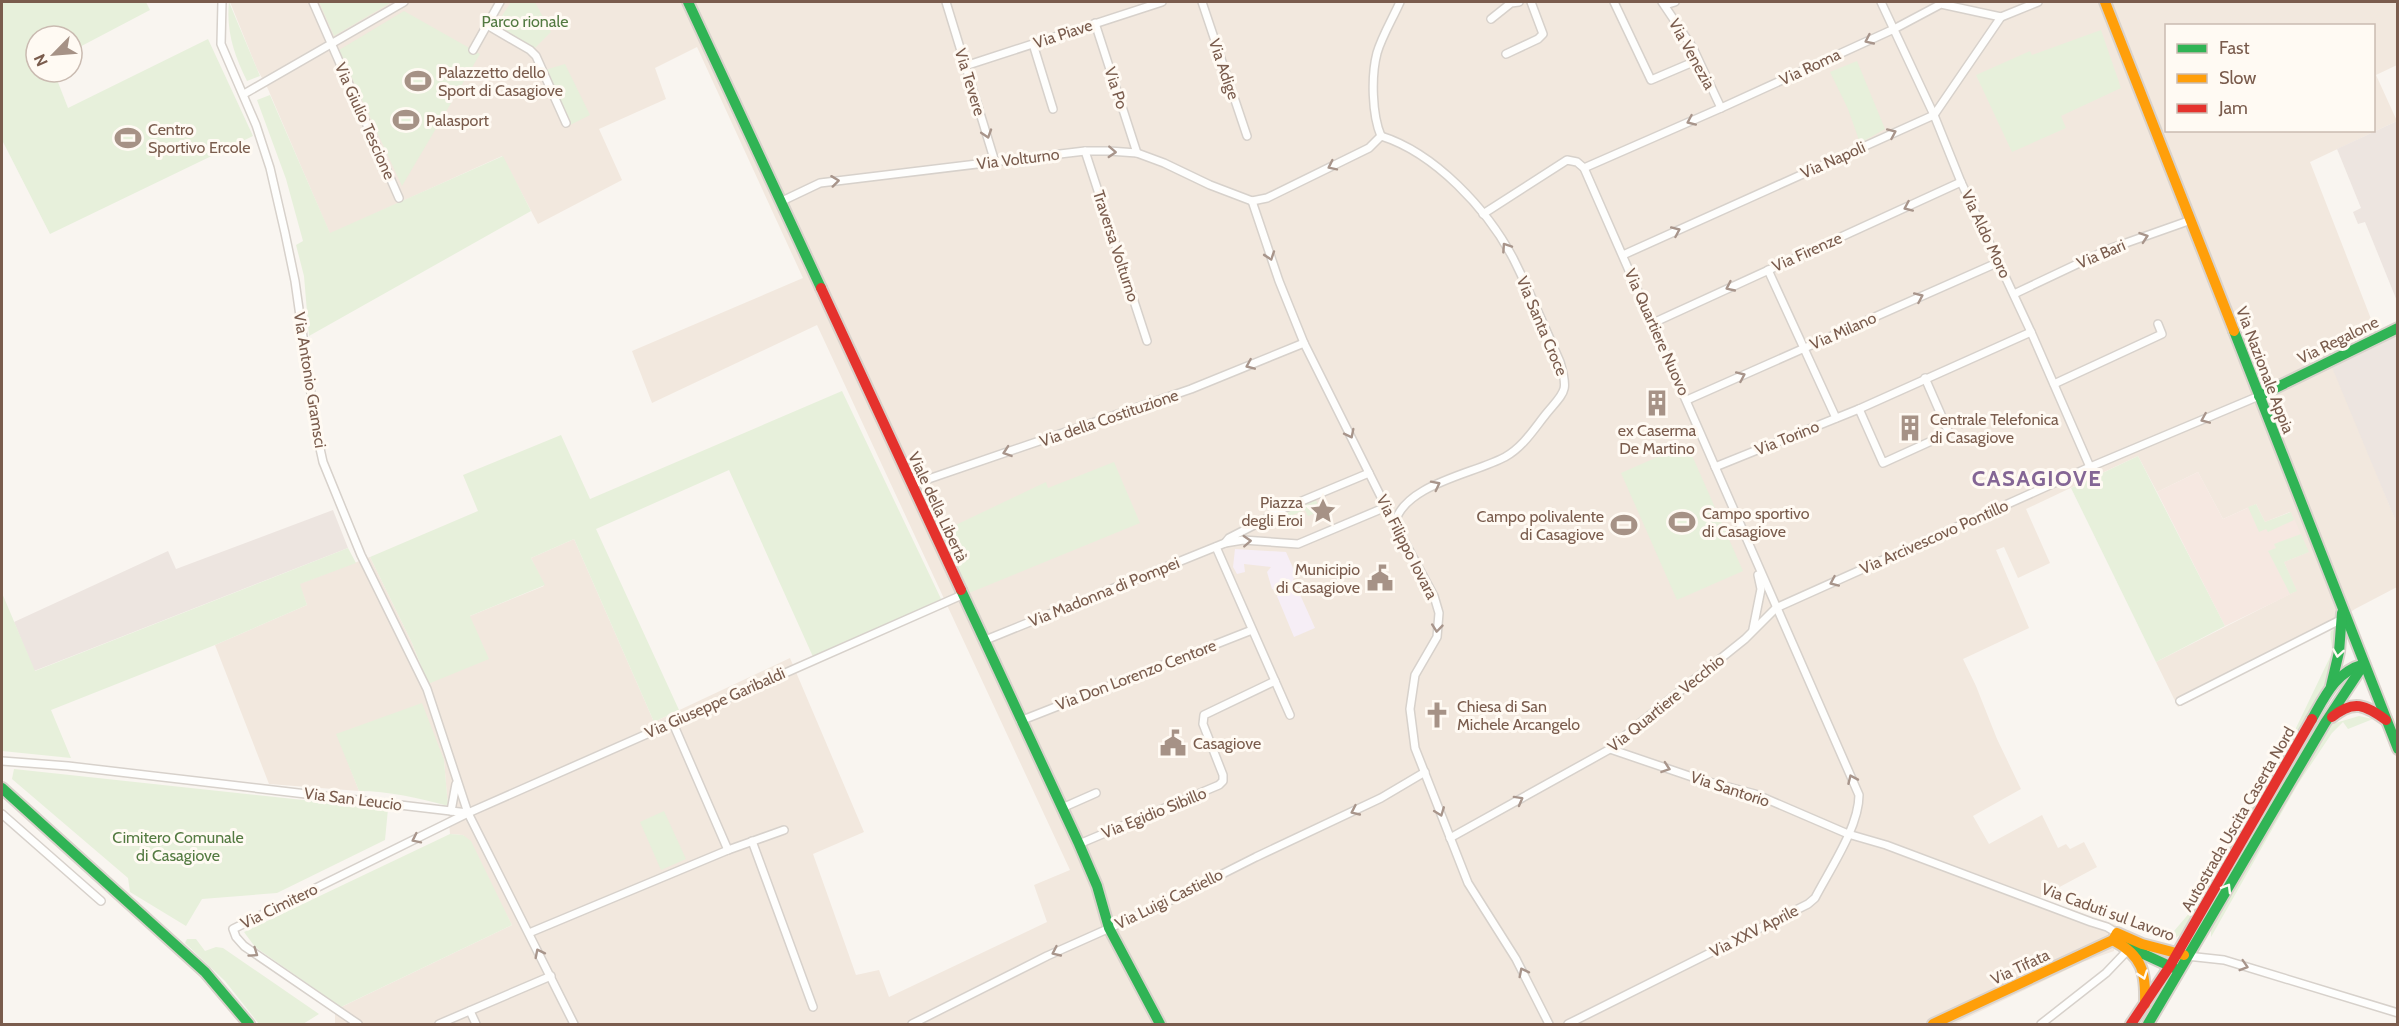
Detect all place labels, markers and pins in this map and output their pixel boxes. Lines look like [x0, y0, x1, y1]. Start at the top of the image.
place label: Palazzetto dello Sport di Casagiove [438, 63, 563, 100]
sports icon: Palazzetto dello Sport di Casagiove [403, 66, 433, 96]
sports icon: Palasport [391, 105, 421, 135]
place label: Palasport [426, 111, 489, 130]
place label: Centro Sportivo Ercole [148, 120, 250, 157]
sports icon: Centro Sportivo Ercole [113, 123, 143, 153]
building icon: ex Caserma De Martino [1642, 388, 1672, 418]
place label: Centrale Telefonica di Casagiove [1930, 410, 2059, 447]
building icon: Centrale Telefonica di Casagiove [1895, 413, 1925, 443]
place label: ex Caserma De Martino [1618, 421, 1697, 458]
place label: Piazza degli Eroi [1241, 493, 1303, 530]
place icon: Piazza degli Eroi [1308, 496, 1338, 526]
place label: Campo sportivo di Casagiove [1702, 504, 1810, 541]
place label: Campo polivalente di Casagiove [1477, 507, 1604, 544]
sports icon: Campo sportivo di Casagiove [1667, 507, 1697, 537]
sports icon: Campo polivalente di Casagiove [1609, 510, 1639, 540]
place label: Municipio di Casagiove [1276, 560, 1360, 597]
public building icon: Municipio di Casagiove [1365, 563, 1395, 593]
place label: Chiesa di San Michele Arcangelo [1457, 697, 1580, 734]
church icon: Chiesa di San Michele Arcangelo [1422, 700, 1452, 730]
public building icon: Casagiove [1158, 728, 1188, 758]
place label: Casagiove [1193, 734, 1261, 753]

